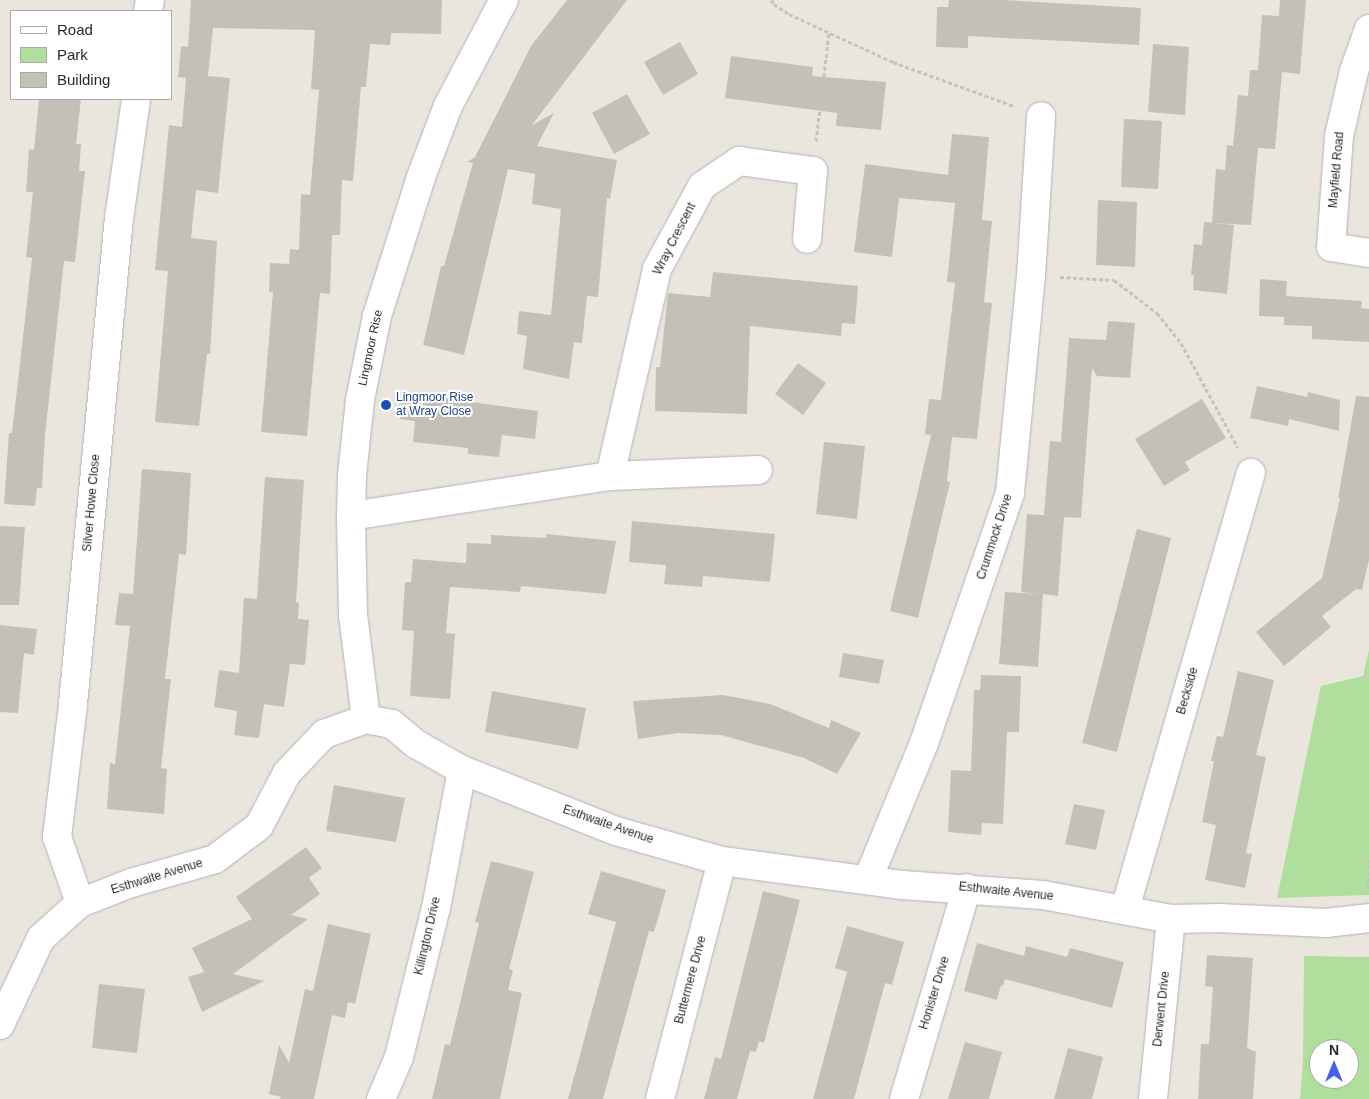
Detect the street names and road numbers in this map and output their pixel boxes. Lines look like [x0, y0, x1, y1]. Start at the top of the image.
street label: Mayfield Road [1326, 131, 1348, 209]
street label: Wray Crescent [651, 200, 699, 278]
street label: Lingmoor Rise [356, 309, 386, 387]
street label: Silver Howe Close [81, 454, 103, 552]
street label: Crummock Drive [974, 492, 1016, 582]
street label: Beckside [1174, 666, 1202, 716]
street label: Esthwaite Avenue [560, 803, 656, 847]
street label: Esthwaite Avenue [109, 856, 205, 898]
street label: Esthwaite Avenue [958, 880, 1054, 904]
street label: Killington Drive [412, 895, 444, 977]
street label: Buttermere Drive [672, 934, 710, 1026]
street label: Honister Drive [917, 955, 953, 1031]
street label: Derwent Drive [1151, 970, 1173, 1048]

